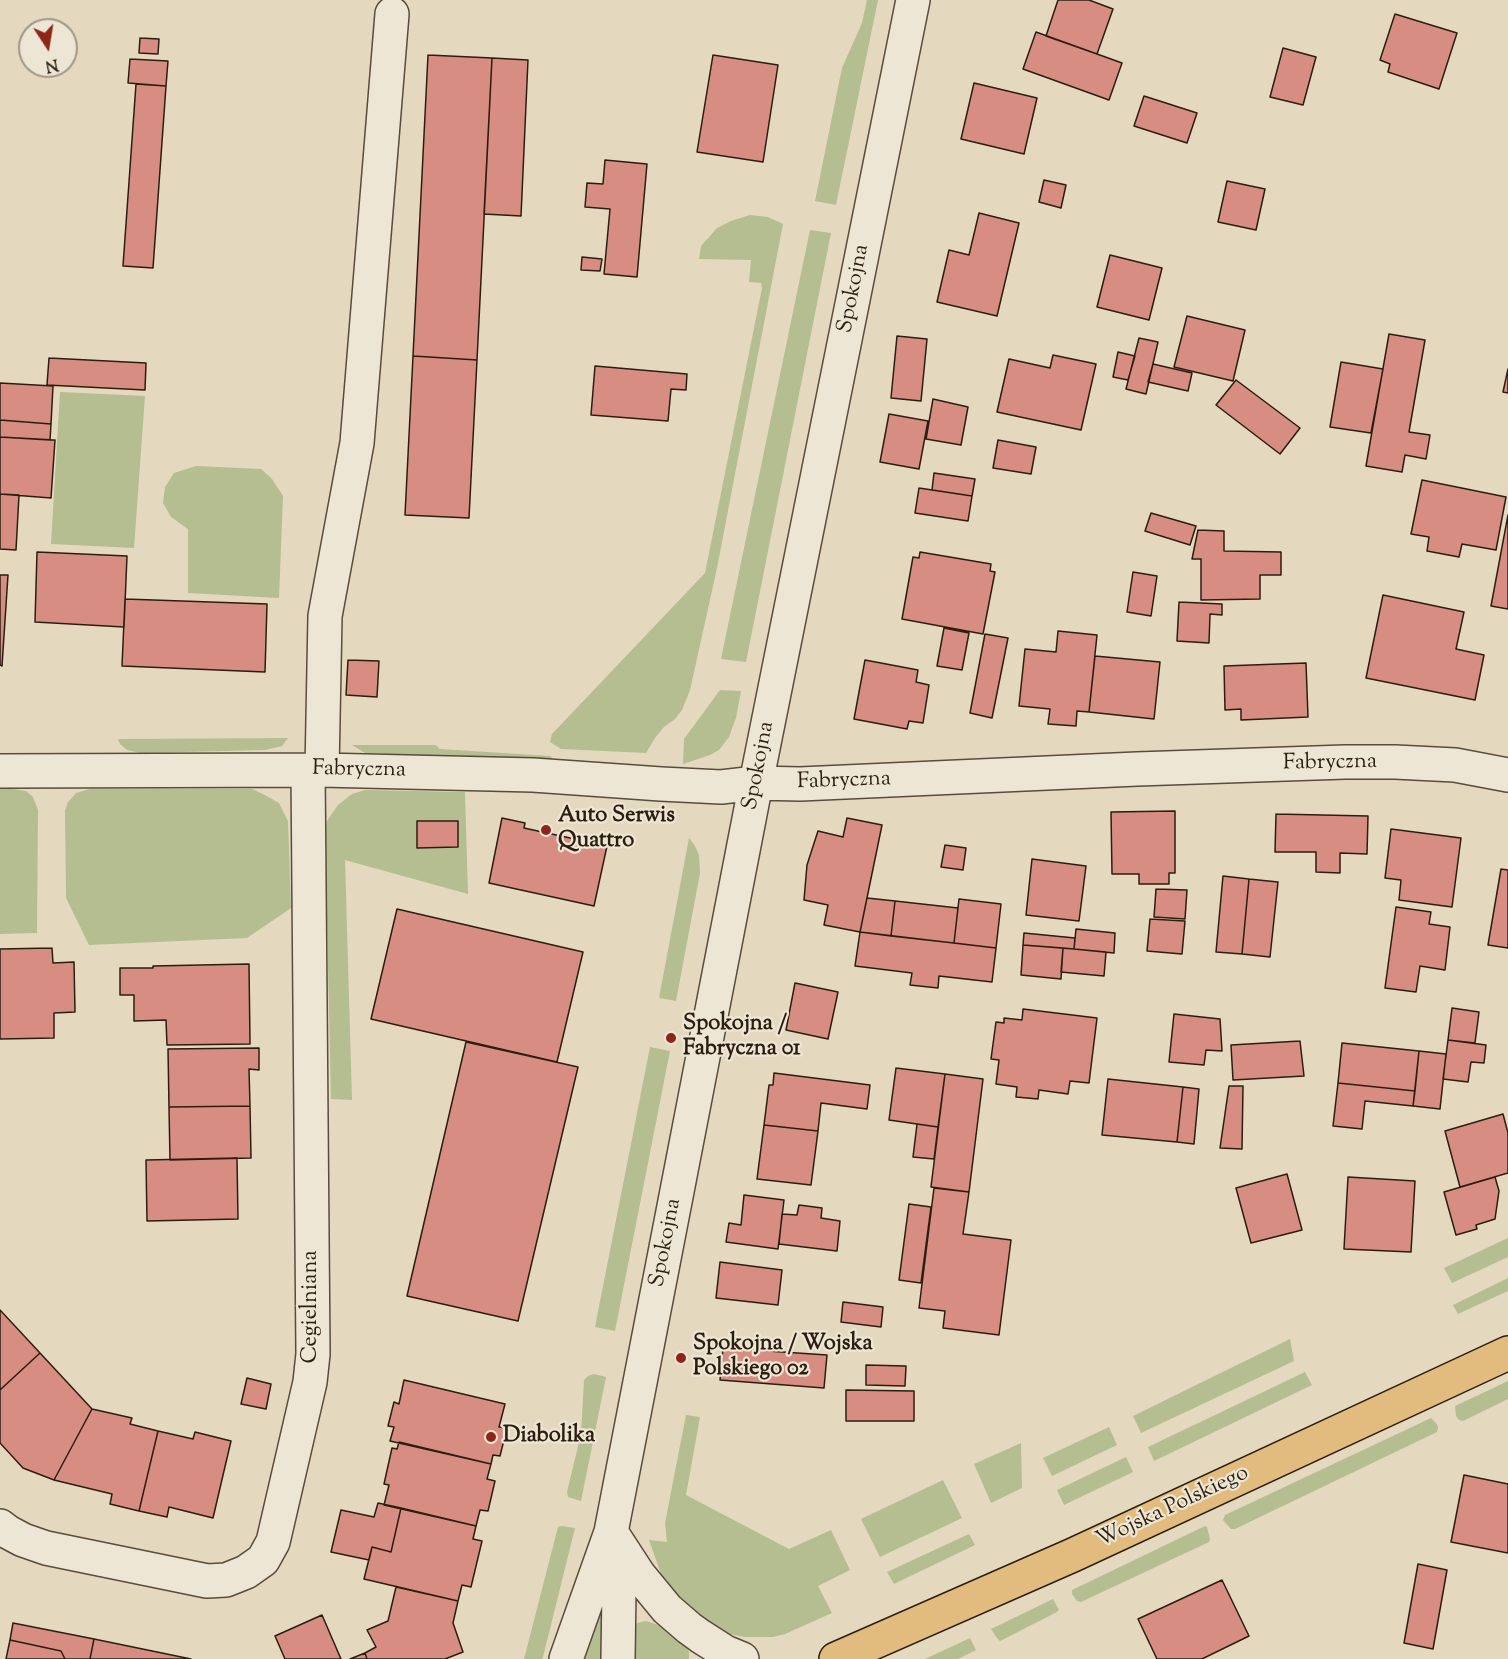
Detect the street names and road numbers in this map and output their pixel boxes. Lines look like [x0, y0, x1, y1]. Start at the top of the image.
street label: Spokojna [833, 242, 877, 336]
street label: Spokojna [738, 719, 782, 813]
street label: Fabryczna [1283, 750, 1377, 778]
street label: Fabryczna [312, 757, 406, 785]
street label: Fabryczna [797, 767, 891, 797]
street label: Spokojna [645, 1196, 689, 1290]
street label: Cegielniana [299, 1250, 325, 1364]
street label: Wojska Polskiego [1093, 1461, 1253, 1555]

